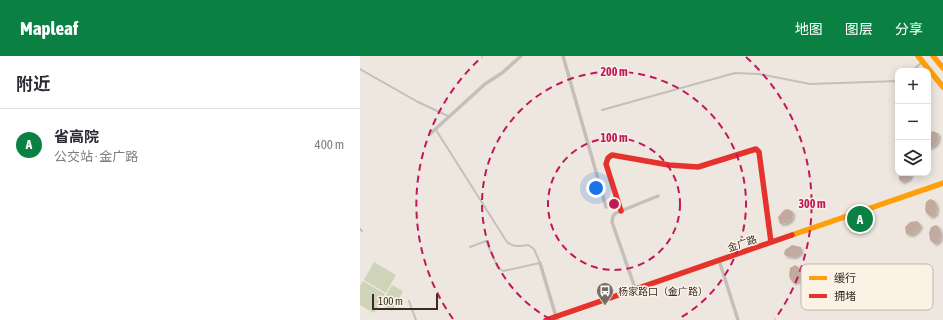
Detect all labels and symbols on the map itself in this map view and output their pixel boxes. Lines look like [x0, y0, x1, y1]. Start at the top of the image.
text: 200 m [600, 65, 628, 79]
text: 100 m [600, 131, 628, 145]
your location [586, 178, 606, 198]
centre of rings [607, 197, 621, 211]
text: 300 m [798, 197, 826, 211]
pin: A [847, 204, 873, 234]
street label: 金广路 [726, 233, 758, 254]
legend [801, 264, 933, 310]
text: 缓行 [834, 272, 856, 284]
bus stop icon: 杨家路口（金广路） [595, 281, 615, 306]
place label: 杨家路口（金广路） [618, 286, 708, 297]
text: 拥堵 [834, 290, 856, 302]
scale bar [372, 292, 438, 311]

